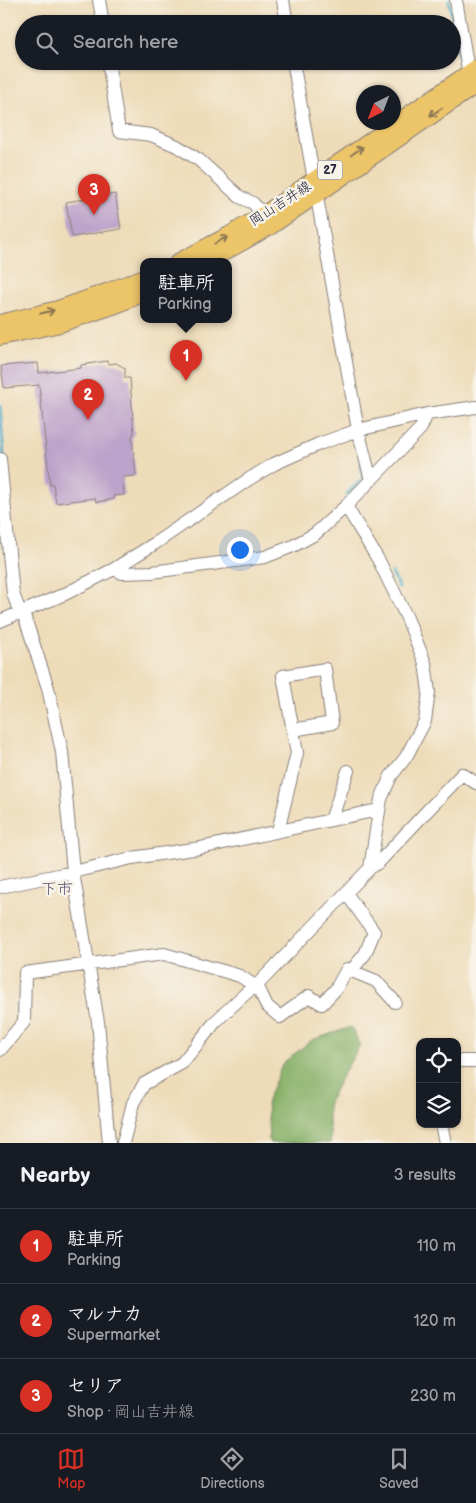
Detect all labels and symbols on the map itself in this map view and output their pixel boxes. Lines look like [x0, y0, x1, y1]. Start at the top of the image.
north arrow [356, 85, 401, 130]
one-way arrow [429, 107, 443, 118]
one-way arrow [350, 146, 364, 156]
road number: 27 [318, 160, 342, 180]
pin: 3 [78, 174, 110, 215]
street label: 岡山吉井線 [246, 177, 314, 230]
one-way arrow [213, 234, 228, 244]
one-way arrow [39, 307, 55, 316]
pin: 1 [170, 340, 202, 381]
pin: 2 [72, 379, 104, 420]
your location [227, 537, 253, 563]
district label: 下市 [41, 880, 73, 899]

